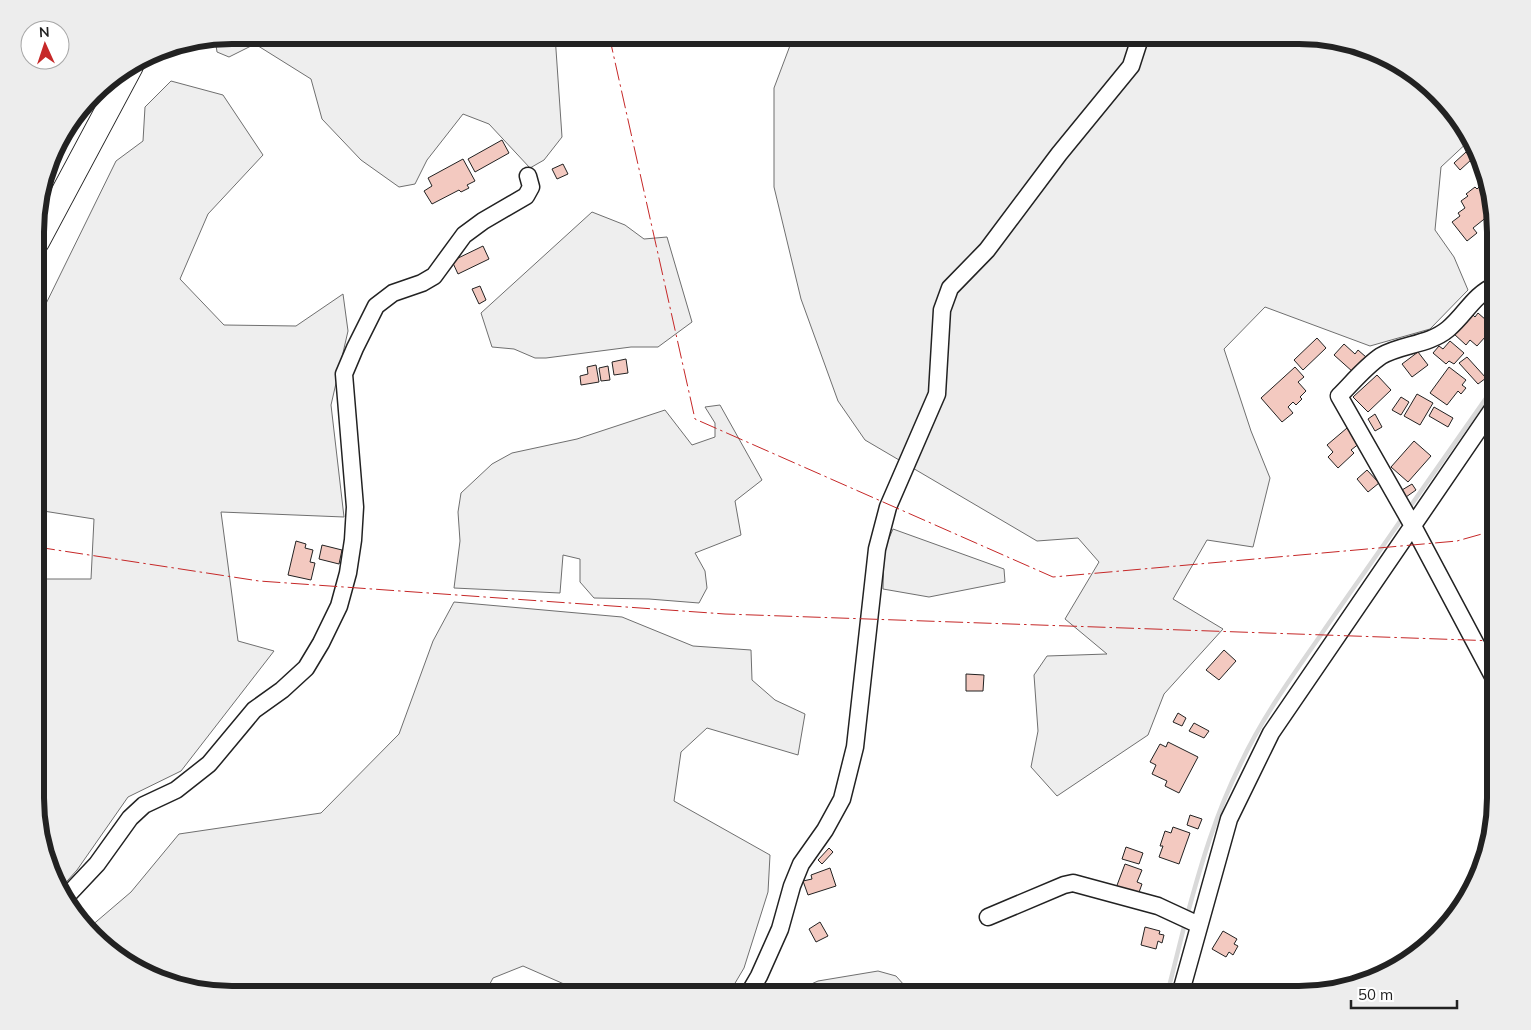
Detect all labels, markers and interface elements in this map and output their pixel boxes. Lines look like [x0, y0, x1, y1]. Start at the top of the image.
north arrow [20, 20, 70, 70]
text: N [39, 23, 50, 41]
scale bar [1351, 978, 1457, 1010]
text: 50 m [1358, 985, 1393, 1004]

